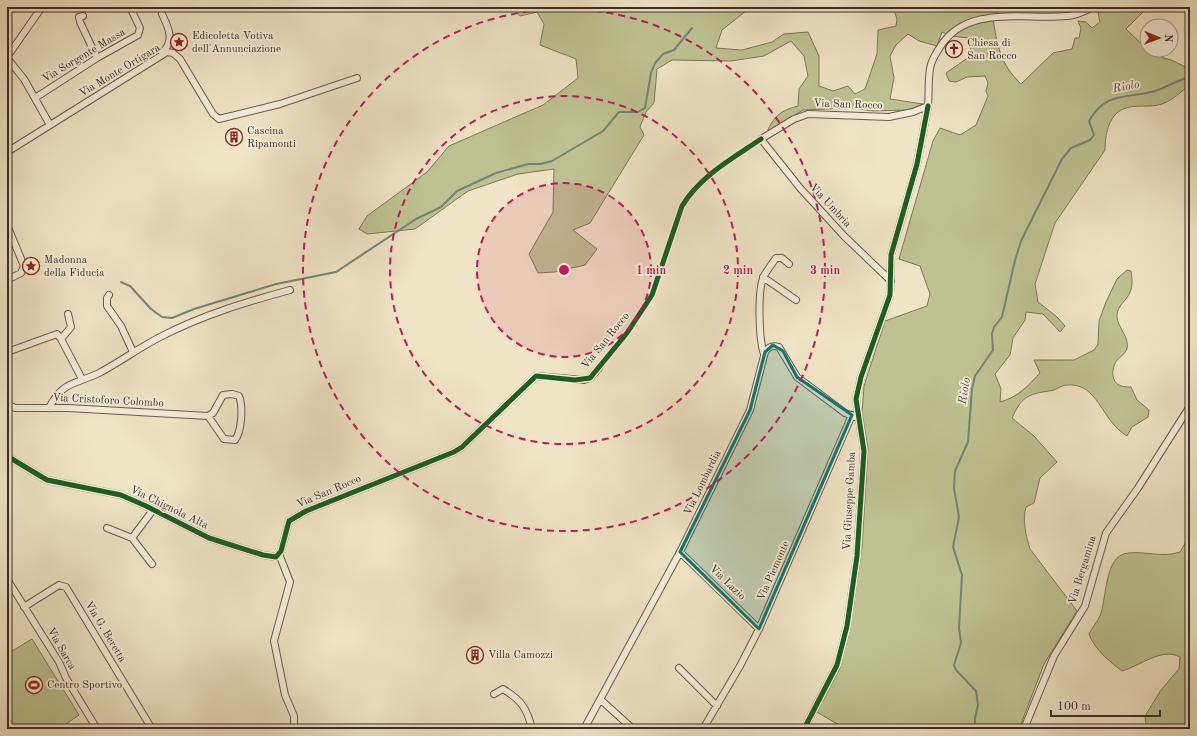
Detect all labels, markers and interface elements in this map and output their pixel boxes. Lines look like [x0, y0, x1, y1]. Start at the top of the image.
north arrow [1139, 18, 1179, 58]
street label: Via Sorgente Massa [41, 27, 128, 85]
place label: Edicoletta Votiva dell'Annunciazione [192, 31, 281, 55]
place icon: Edicoletta Votiva dell'Annunciazione [169, 32, 189, 52]
text: N [1162, 34, 1173, 43]
place label: Chiesa di San Rocco [967, 38, 1017, 62]
church icon: Chiesa di San Rocco [944, 39, 964, 59]
street label: Via Monte Ortigara [78, 42, 163, 100]
water label: Riolo [1111, 78, 1141, 96]
street label: Via San Rocco [813, 98, 883, 112]
place label: Cascina Ripamonti [247, 126, 296, 150]
building icon: Cascina Ripamonti [224, 127, 244, 147]
street label: Via Umbria [807, 182, 853, 230]
place label: Madonna della Fiducia [44, 255, 105, 279]
place icon: Madonna della Fiducia [21, 256, 41, 276]
centre of rings [557, 263, 571, 277]
text: 1 min [636, 265, 666, 277]
text: 2 min [723, 265, 753, 277]
text: 3 min [810, 265, 840, 277]
street label: Via San Rocco [580, 311, 632, 371]
water label: Riolo [957, 376, 973, 406]
street label: Via Cristoforo Colombo [52, 393, 164, 409]
street label: Via Lombardia [683, 448, 724, 517]
street label: Via Giuseppe Gamba [842, 451, 858, 551]
street label: Via San Rocco [295, 473, 363, 511]
street label: Via Chignola Alta [128, 484, 210, 532]
street label: Via Bergamina [1067, 534, 1099, 606]
street label: Via Piemonte [756, 540, 792, 602]
street label: Via Lazio [707, 563, 747, 603]
street label: Via G. Beretta [83, 600, 128, 665]
street label: Via Sarca [45, 626, 78, 672]
building icon: Villa Camozzi [465, 645, 485, 665]
place label: Villa Camozzi [488, 650, 553, 661]
sports icon: Centro Sportivo [24, 675, 44, 695]
place label: Centro Sportivo [47, 680, 122, 691]
scale bar [1051, 692, 1160, 718]
text: 100 m [1057, 701, 1091, 713]

